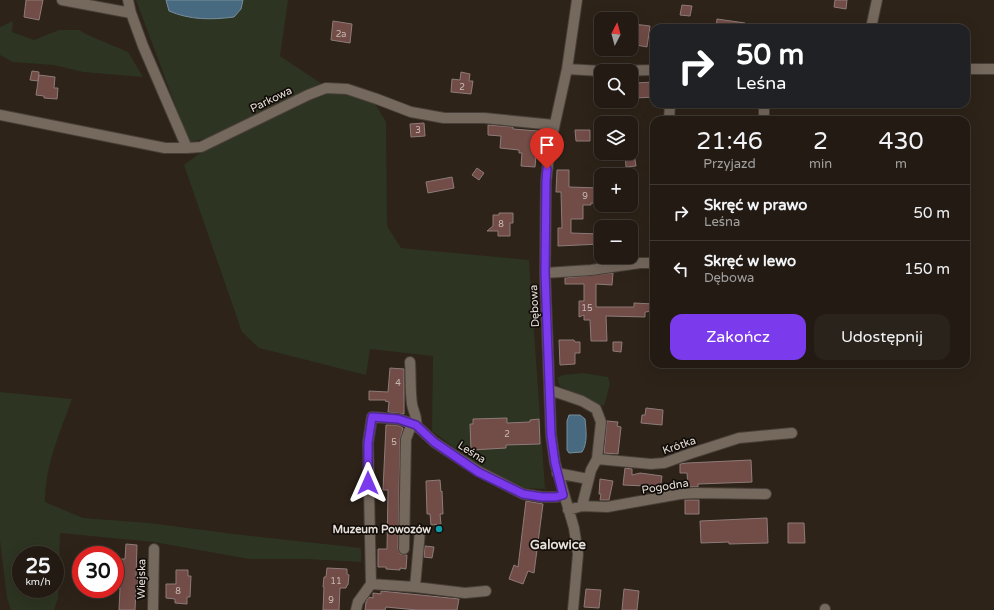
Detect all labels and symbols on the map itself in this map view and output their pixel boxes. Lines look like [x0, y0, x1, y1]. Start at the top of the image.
north arrow [594, 12, 638, 56]
house number: 2a [336, 29, 346, 40]
house number: 2 [459, 82, 465, 93]
street label: Parkowa [248, 84, 294, 115]
house number: 3 [415, 125, 421, 136]
pin [530, 128, 564, 169]
house number: 9 [582, 191, 588, 202]
house number: 8 [498, 219, 504, 230]
street label: Dębowa [527, 284, 542, 328]
house number: 15 [581, 303, 593, 314]
house number: 4 [395, 378, 401, 389]
house number: 2 [504, 429, 510, 440]
street label: Krótka [661, 434, 698, 457]
house number: 5 [391, 437, 397, 448]
street label: Leśna [455, 439, 488, 466]
position arrow [347, 462, 389, 504]
street label: Pogodna [641, 476, 689, 497]
place label: Muzeum Powozów [332, 523, 431, 536]
marker: Muzeum Powozów [434, 524, 444, 534]
district label: Galowice [530, 537, 587, 553]
speed limit sign: 30 [72, 546, 124, 598]
street label: Wiejska [135, 559, 148, 599]
house number: 11 [330, 576, 342, 587]
house number: 8 [175, 586, 181, 597]
house number: 9 [328, 595, 334, 606]

